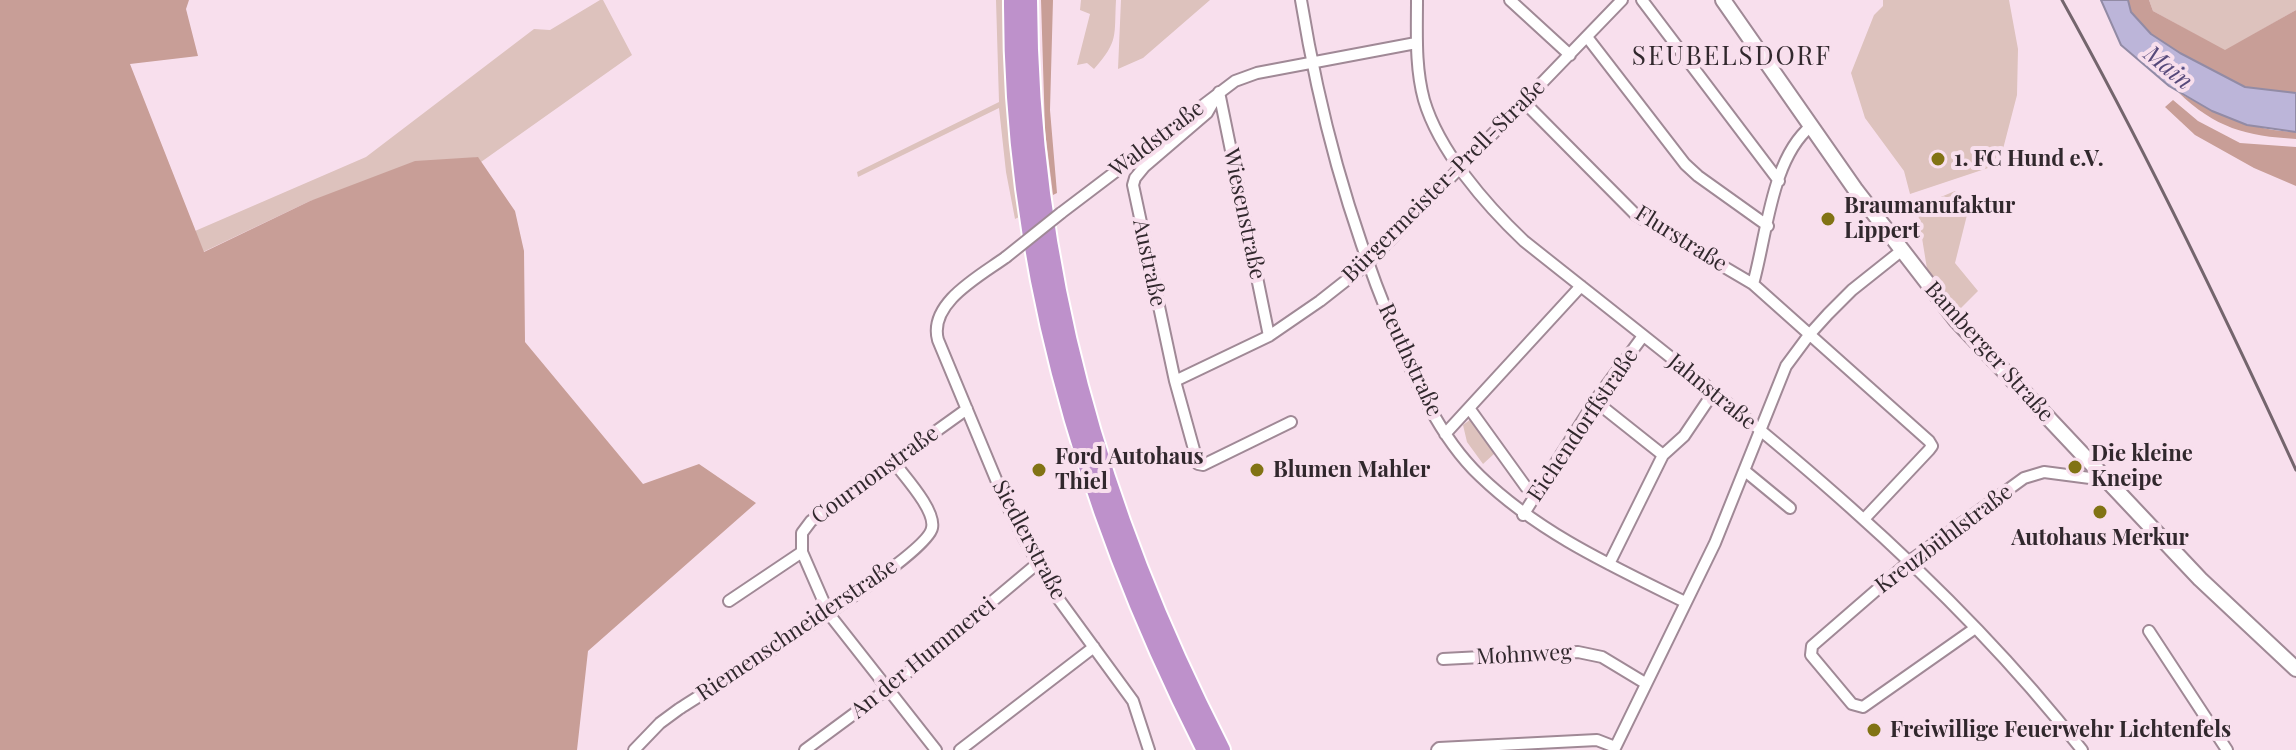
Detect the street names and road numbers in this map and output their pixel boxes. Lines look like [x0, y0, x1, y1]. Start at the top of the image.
street label: Bürgermeister-Prell-Straße [1337, 74, 1551, 288]
street label: Waldstraße [1105, 95, 1209, 183]
street label: Wiesenstraße [1217, 146, 1271, 282]
street label: Flurstraße [1630, 200, 1732, 278]
street label: Austraße [1127, 217, 1171, 309]
street label: Bamberger Straße [1919, 276, 2059, 428]
street label: Reuthstraße [1372, 299, 1448, 421]
street label: Eichendorffstraße [1522, 343, 1644, 507]
street label: Jahnstraße [1662, 348, 1762, 436]
street label: Cournonstraße [806, 420, 944, 530]
street label: Siedlerstraße [986, 476, 1072, 604]
street label: Kreuzbühlstraße [1870, 479, 2018, 599]
street label: Riemenschneiderstraße [692, 553, 902, 707]
street label: An der Hummerei [846, 592, 1000, 724]
street label: Mohnweg [1475, 639, 1573, 671]

